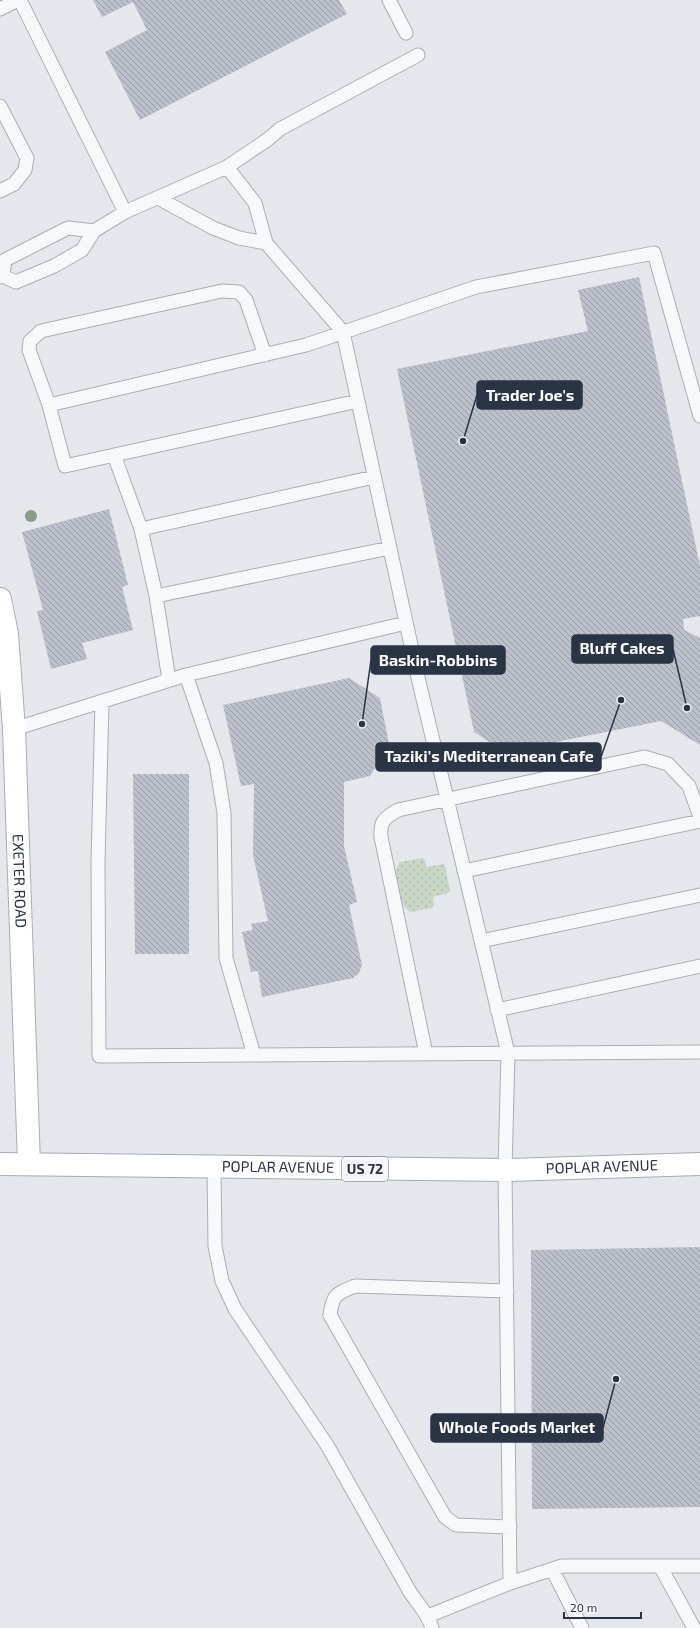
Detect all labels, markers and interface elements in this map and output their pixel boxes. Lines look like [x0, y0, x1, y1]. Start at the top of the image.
callout: Trader Joe's [477, 381, 582, 409]
text: Trader Joe's [486, 385, 574, 404]
callout: Bluff Cakes [572, 635, 673, 663]
text: Bluff Cakes [579, 638, 665, 657]
callout: Baskin-Robbins [371, 646, 505, 674]
text: Baskin-Robbins [379, 650, 497, 669]
callout: Taziki's Mediterranean Cafe [376, 743, 601, 771]
text: Taziki's Mediterranean Cafe [384, 746, 594, 765]
street label: EXETER ROAD [10, 834, 31, 928]
street label: POPLAR AVENUE [545, 1155, 658, 1177]
street label: POPLAR AVENUE [222, 1157, 334, 1176]
road number: US 72 [342, 1157, 388, 1181]
callout: Whole Foods Market [431, 1414, 603, 1442]
text: Whole Foods Market [439, 1417, 596, 1436]
scale bar [564, 1594, 641, 1620]
text: 20 m [570, 1600, 597, 1614]

